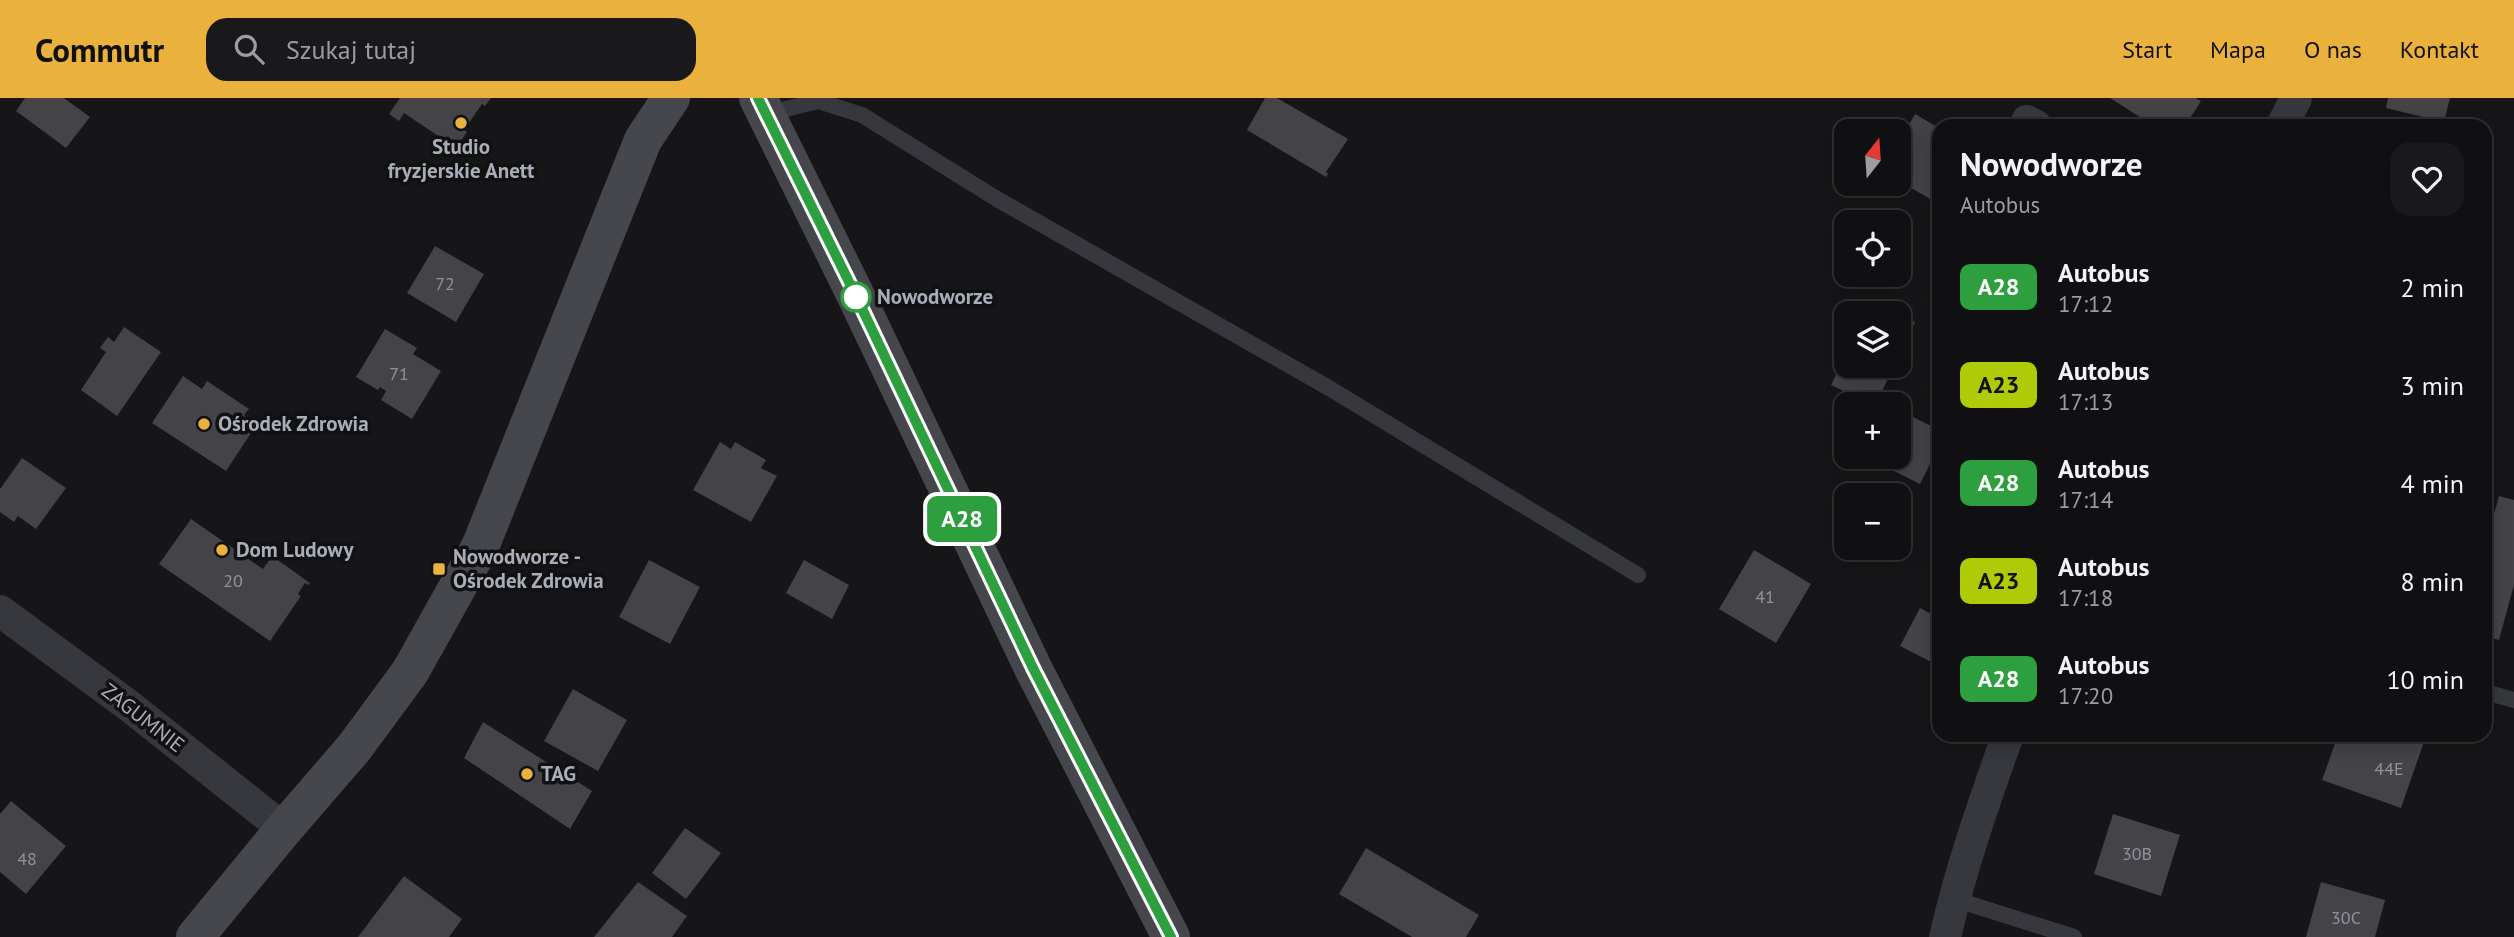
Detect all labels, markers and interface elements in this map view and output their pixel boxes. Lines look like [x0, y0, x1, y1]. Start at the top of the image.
search box [206, 18, 696, 81]
text: Commutr [35, 28, 164, 71]
icon: search [230, 30, 268, 68]
text: Szukaj tutaj [286, 33, 416, 66]
text: Start [2122, 34, 2172, 65]
text: Mapa [2210, 34, 2266, 65]
text: O nas [2304, 34, 2362, 65]
text: Kontakt [2400, 34, 2479, 65]
marker: Studio fryzjerskie Anett [453, 115, 469, 131]
north arrow [1834, 119, 1911, 196]
map controls [1834, 119, 1911, 560]
place label: Studio fryzjerskie Anett [388, 133, 535, 184]
text: Nowodworze [1960, 142, 2143, 185]
button: heart [2390, 142, 2464, 216]
text: Autobus [1960, 190, 2040, 219]
button: locate [1834, 210, 1911, 287]
text: Autobus [2058, 256, 2150, 289]
text: A28 [1978, 271, 2019, 302]
text: 2 min [2401, 271, 2464, 304]
house number: 72 [435, 272, 455, 295]
marker: Nowodworze [841, 282, 871, 312]
place label: Nowodworze [877, 283, 993, 310]
text: 17:12 [2058, 289, 2113, 318]
button: layers [1834, 301, 1911, 378]
text: Autobus [2058, 354, 2150, 387]
house number: 71 [389, 362, 409, 385]
text: A23 [1978, 369, 2019, 400]
text: 3 min [2401, 369, 2464, 402]
text: 17:13 [2058, 387, 2113, 416]
button: + [1834, 392, 1911, 469]
place label: Ośrodek Zdrowia [218, 410, 369, 437]
marker: Ośrodek Zdrowia [196, 416, 212, 432]
text: Autobus [2058, 452, 2150, 485]
text: A28 [1978, 467, 2019, 498]
text: 4 min [2401, 467, 2464, 500]
button: − [1834, 483, 1911, 560]
text: 17:14 [2058, 485, 2113, 514]
line badge: A28 [922, 496, 1002, 542]
text: A28 [941, 503, 983, 534]
place label: Dom Ludowy [236, 536, 354, 563]
marker: Dom Ludowy [214, 542, 230, 558]
place label: Nowodworze - Ośrodek Zdrowia [453, 543, 604, 594]
text: Autobus [2058, 550, 2150, 583]
marker: Nowodworze - Ośrodek Zdrowia [431, 561, 447, 577]
text: A23 [1978, 565, 2019, 596]
text: 8 min [2401, 565, 2464, 598]
house number: 20 [223, 569, 243, 592]
text: 17:18 [2058, 583, 2113, 612]
house number: 41 [1755, 585, 1775, 608]
text: Autobus [2058, 648, 2150, 681]
text: A28 [1978, 663, 2019, 694]
text: 10 min [2386, 663, 2464, 696]
street label: ZAGUMNIE [97, 677, 190, 758]
text: 17:20 [2058, 681, 2113, 710]
house number: 44E [2374, 757, 2404, 780]
place label: TAG [541, 760, 576, 787]
marker: TAG [519, 766, 535, 782]
house number: 30B [2122, 842, 2152, 865]
house number: 48 [17, 847, 37, 870]
house number: 30C [2331, 906, 2361, 929]

